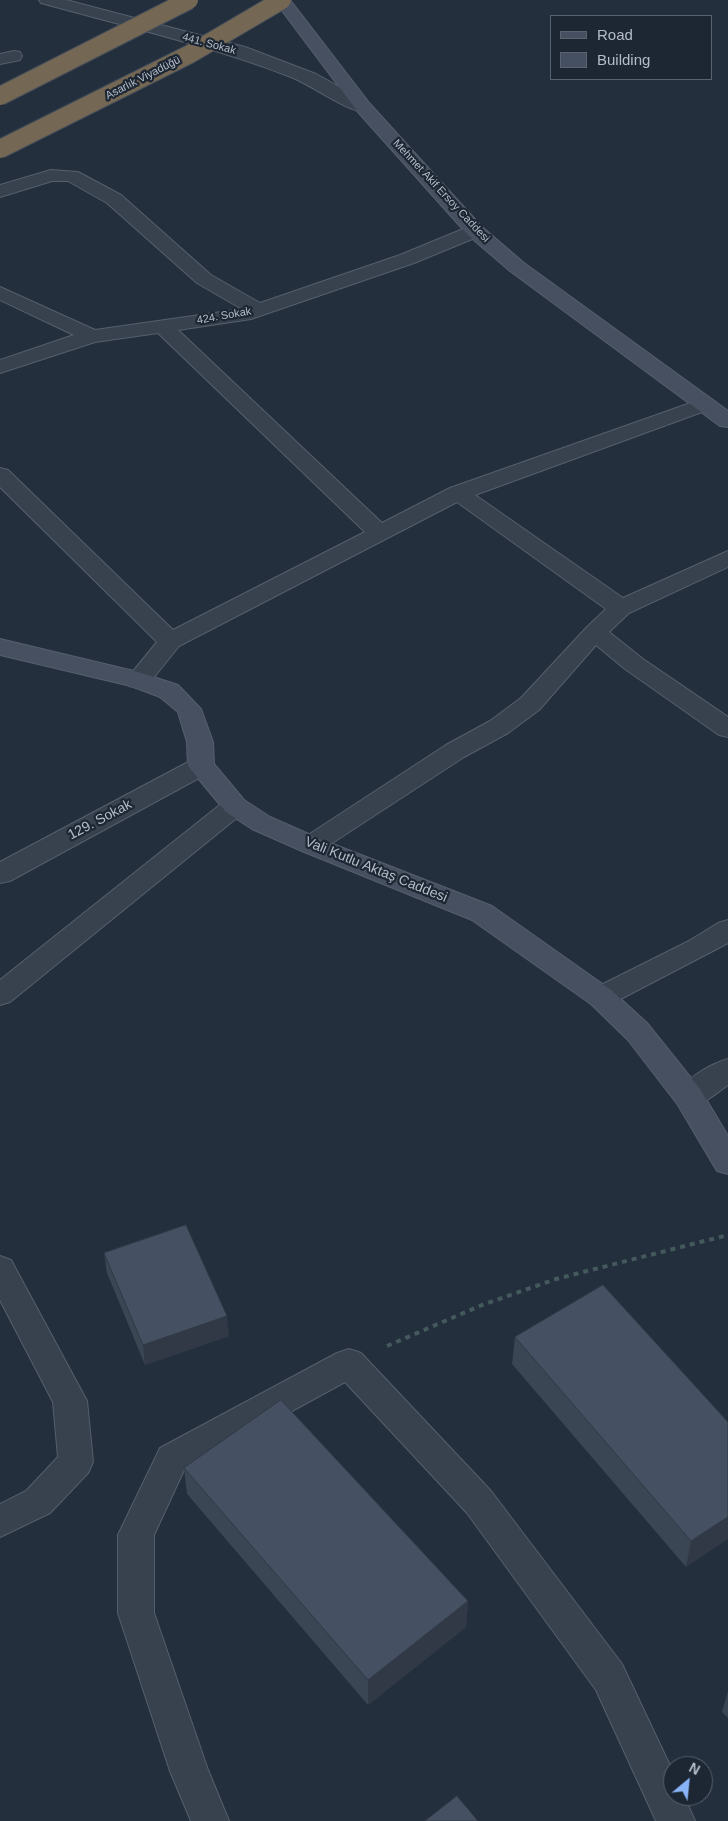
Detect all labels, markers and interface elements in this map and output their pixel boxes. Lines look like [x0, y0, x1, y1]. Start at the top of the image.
legend [550, 15, 713, 80]
text: Road [597, 26, 633, 43]
street label: 441. Sokak [181, 31, 237, 57]
text: Building [597, 51, 650, 68]
street label: Asarlık Viyadüğü [103, 53, 183, 103]
street label: Mehmet Akif Ersoy Caddesi [390, 137, 492, 245]
street label: 424. Sokak [196, 305, 252, 327]
street label: 129. Sokak [65, 796, 135, 844]
street label: Vali Kutlu Aktaş Caddesi [302, 834, 450, 906]
north arrow [663, 1756, 713, 1806]
text: N [686, 1759, 703, 1778]

